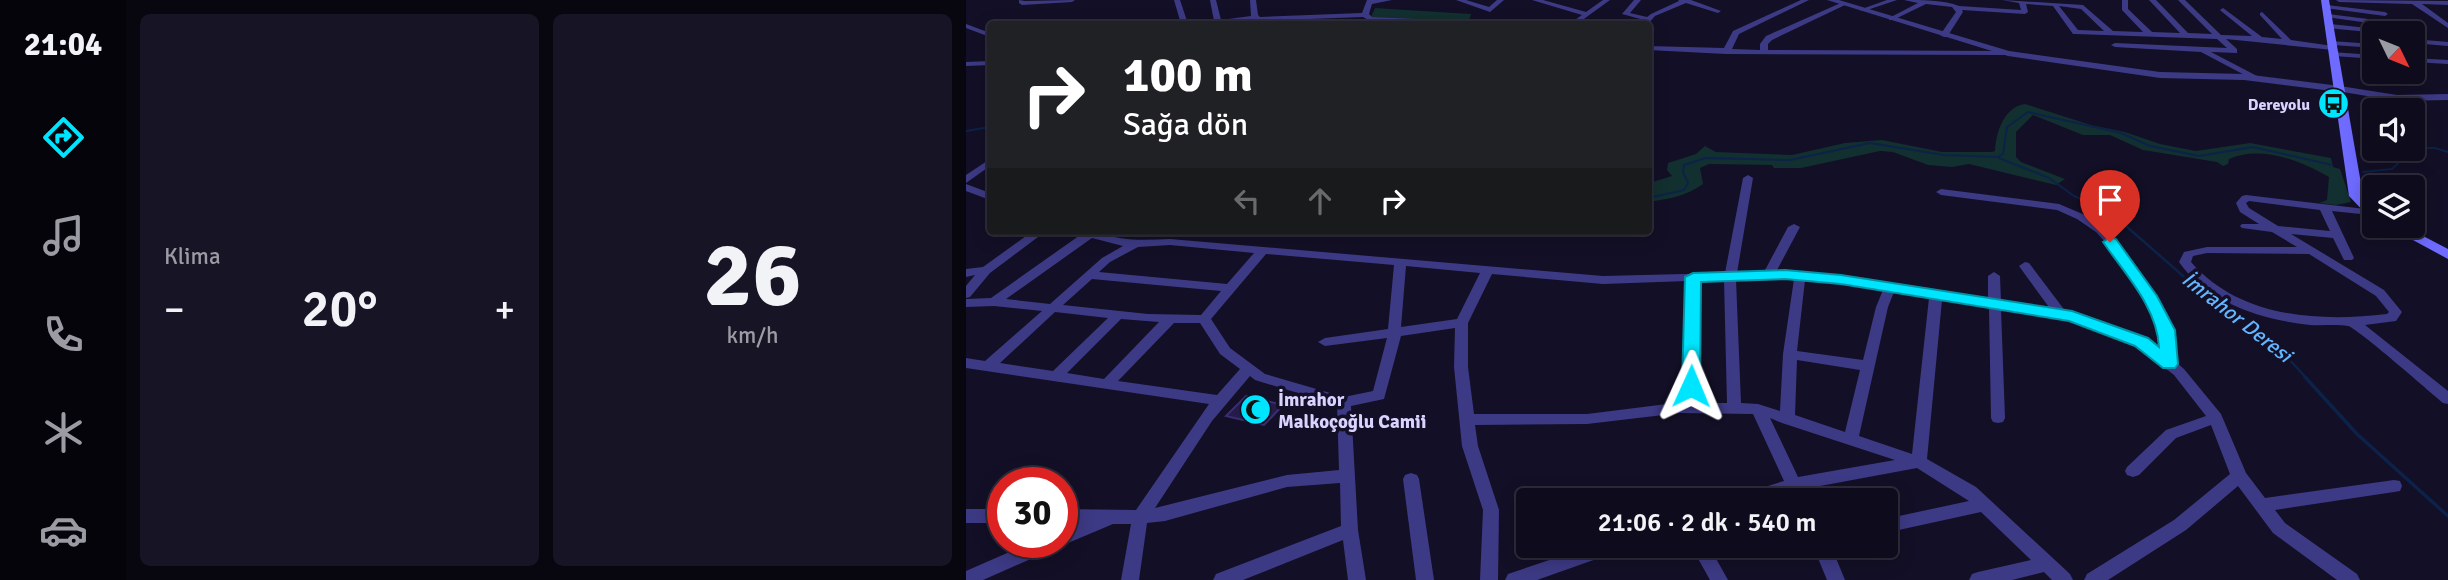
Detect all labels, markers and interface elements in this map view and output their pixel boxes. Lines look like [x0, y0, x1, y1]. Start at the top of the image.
north arrow [2362, 21, 2426, 84]
map controls [2362, 21, 2425, 238]
text: 21:04 [24, 25, 102, 64]
text: 100 m [1123, 45, 1253, 105]
icon: right [1008, 49, 1099, 140]
bus stop icon: Dereyolu [2316, 87, 2350, 121]
place label: Dereyolu [2248, 95, 2310, 115]
button: sound [2362, 98, 2425, 161]
text: Sağa dön [1123, 105, 1248, 144]
icon: directions [39, 113, 88, 162]
pin [2080, 170, 2140, 242]
button: layers [2362, 175, 2425, 238]
icon: arrive [2091, 181, 2129, 219]
icon: left [1228, 182, 1266, 220]
icon: ahead [1301, 182, 1339, 220]
icon: right [1374, 182, 1412, 220]
icon: music [39, 211, 88, 260]
text: 26 [703, 219, 802, 332]
text: Klima [164, 242, 221, 271]
water label: İmrahor Deresi [2177, 266, 2299, 370]
text: 20° [301, 277, 378, 341]
text: − [164, 286, 185, 333]
text: + [494, 286, 515, 333]
icon: phone [39, 310, 88, 359]
text: km/h [726, 321, 779, 350]
position arrow [1654, 349, 1728, 423]
place label: İmrahor Malkoçoğlu Camii [1278, 388, 1426, 434]
mosque icon: İmrahor Malkoçoğlu Camii [1238, 393, 1272, 427]
icon: climate [39, 408, 88, 457]
speed limit sign: 30 [987, 467, 1078, 558]
icon: car [39, 506, 88, 555]
text: 21:06 · 2 dk · 540 m [1598, 507, 1816, 539]

